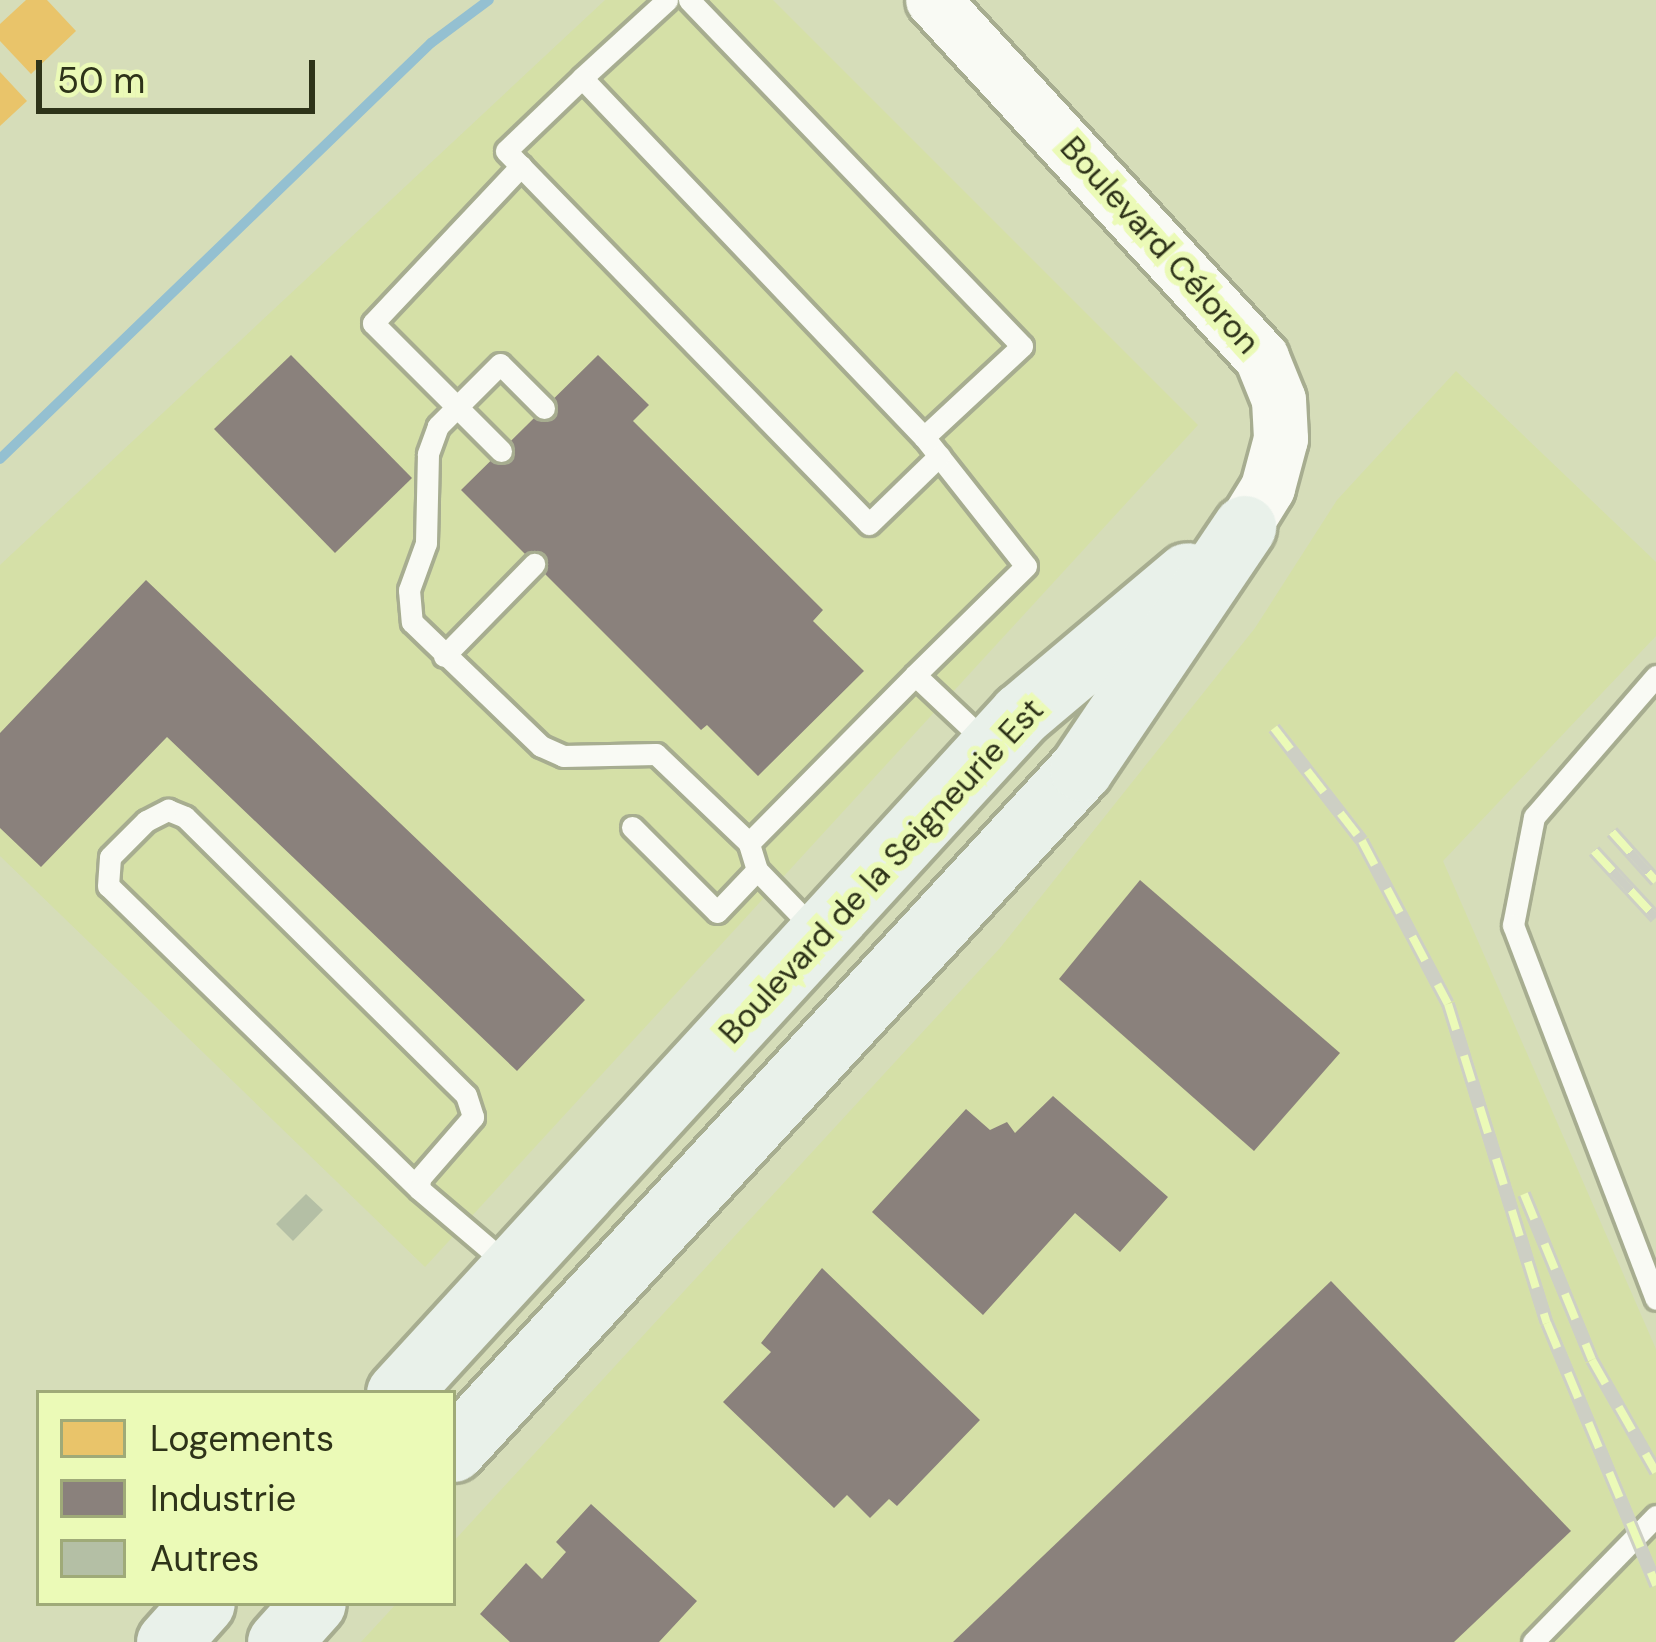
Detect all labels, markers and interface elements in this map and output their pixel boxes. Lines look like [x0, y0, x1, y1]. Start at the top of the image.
scale bar [42, 36, 321, 110]
text: 50 m [57, 57, 145, 104]
street label: Boulevard Céloron [1052, 128, 1268, 362]
street label: Boulevard de la Seigneurie Est [710, 690, 1052, 1052]
legend [36, 1390, 456, 1606]
text: Logements [150, 1415, 334, 1462]
text: Industrie [150, 1475, 296, 1522]
text: Autres [150, 1535, 259, 1582]

